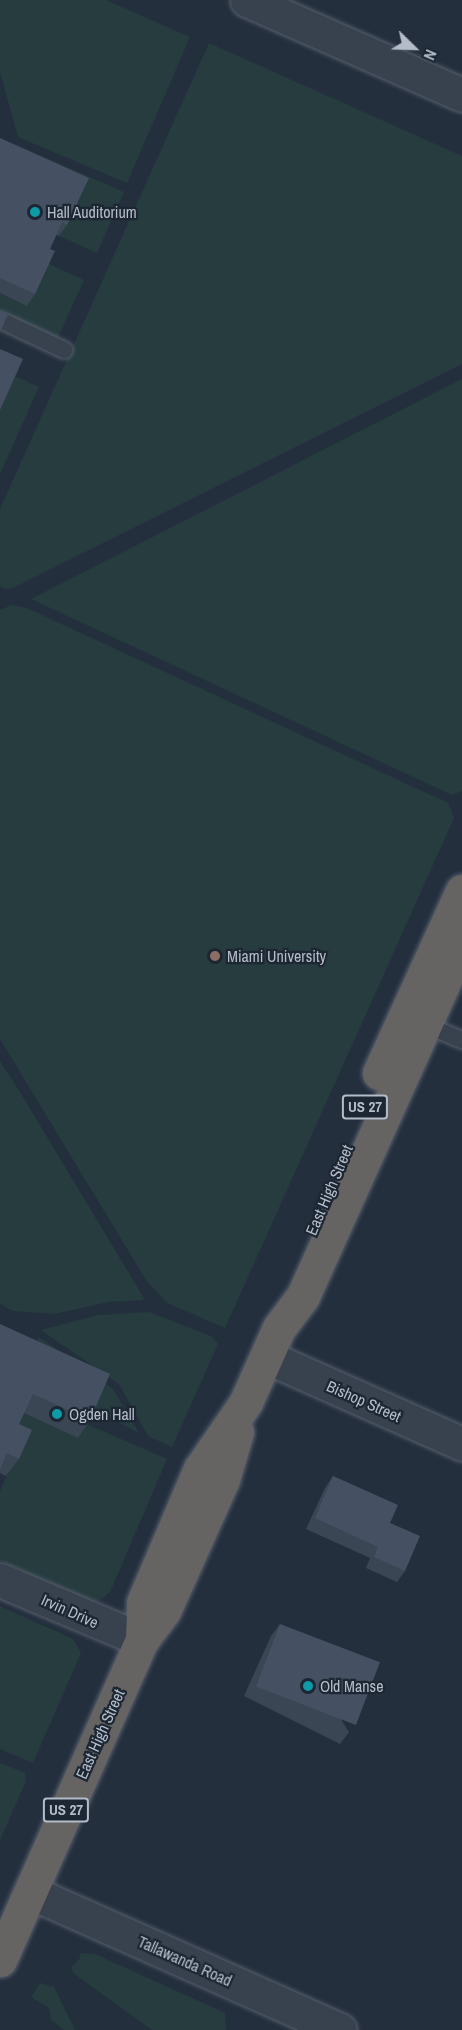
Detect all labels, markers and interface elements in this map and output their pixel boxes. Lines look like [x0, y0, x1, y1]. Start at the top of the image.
north arrow [384, 18, 444, 78]
text: N [419, 46, 443, 64]
place label: Hall Auditorium [47, 202, 137, 222]
marker: Hall Auditorium [28, 205, 42, 219]
place label: Miami University [227, 946, 326, 966]
marker: Miami University [208, 949, 222, 963]
road number: US 27 [341, 1095, 389, 1119]
street label: East High Street [301, 1142, 357, 1238]
street label: Bishop Street [324, 1376, 404, 1426]
place label: Ogden Hall [69, 1404, 135, 1424]
marker: Ogden Hall [50, 1407, 64, 1421]
street label: Irvin Drive [38, 1590, 102, 1632]
place label: Old Manse [320, 1676, 383, 1696]
marker: Old Manse [301, 1679, 315, 1693]
street label: East High Street [72, 1686, 128, 1782]
road number: US 27 [42, 1798, 90, 1822]
street label: Tallawanda Road [135, 1932, 235, 1990]

